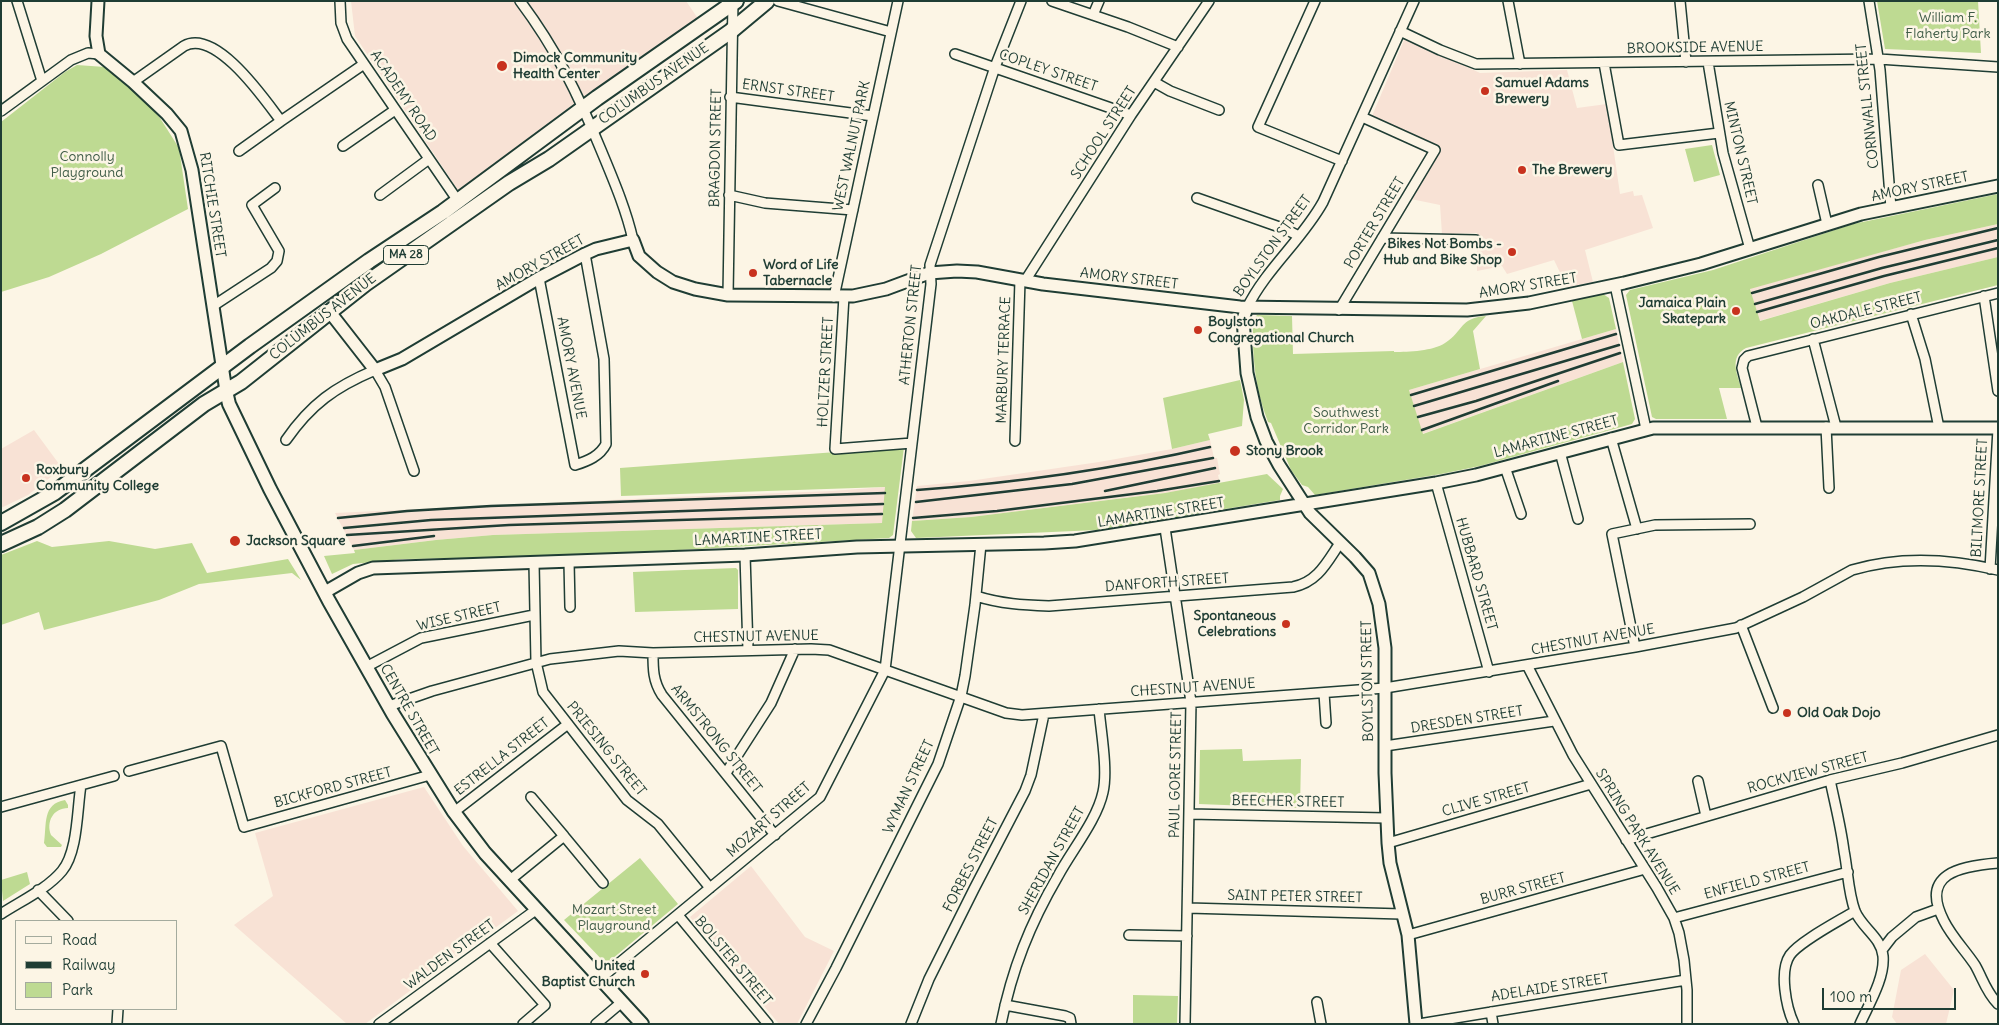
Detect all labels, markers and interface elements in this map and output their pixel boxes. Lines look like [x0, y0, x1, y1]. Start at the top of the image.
park label: William F. Flaherty Park [1905, 10, 1991, 42]
street label: BROOKSIDE AVENUE [1627, 38, 1763, 58]
street label: COLUMBUS AVENUE [596, 40, 712, 128]
street label: CORNWALL STREET [1853, 42, 1883, 170]
street label: COPLEY STREET [997, 46, 1099, 96]
street label: ACADEMY ROAD [366, 47, 440, 145]
place label: Dimock Community Health Center [513, 50, 637, 82]
marker: Dimock Community Health Center [495, 59, 509, 73]
place label: Samuel Adams Brewery [1495, 75, 1589, 108]
street label: ERNST STREET [741, 76, 835, 106]
street label: WEST WALNUT PARK [830, 79, 874, 213]
street label: SCHOOL STREET [1068, 83, 1140, 183]
marker: Samuel Adams Brewery [1479, 85, 1491, 97]
street label: BRAGDON STREET [707, 89, 725, 207]
street label: MINTON STREET [1720, 100, 1760, 206]
park label: Connolly Playground [50, 149, 124, 182]
street label: RITCHIE STREET [195, 151, 229, 259]
place label: The Brewery [1532, 162, 1612, 178]
marker: The Brewery [1516, 164, 1528, 176]
street label: AMORY STREET [1870, 169, 1970, 205]
street label: PORTER STREET [1341, 174, 1409, 272]
street label: BOYLSTON STREET [1231, 192, 1315, 300]
street label: AMORY STREET [493, 232, 587, 294]
place label: Bikes Not Bombs - Hub and Bike Shop [1383, 236, 1502, 268]
road number: MA 28 [384, 246, 428, 264]
marker: Bikes Not Bombs - Hub and Bike Shop [1506, 246, 1518, 258]
place label: Word of Life Tabernacle [763, 257, 838, 290]
street label: ATHERTON STREET [896, 264, 926, 386]
street label: AMORY STREET [1079, 265, 1179, 293]
marker: Word of Life Tabernacle [747, 267, 759, 279]
street label: COLUMBUS AVENUE [266, 270, 380, 364]
street label: AMORY STREET [1478, 270, 1578, 302]
street label: OAKDALE STREET [1809, 289, 1923, 333]
place label: Jamaica Plain Skatepark [1638, 295, 1726, 328]
street label: MARBURY TERRACE [993, 296, 1015, 424]
marker: Jamaica Plain Skatepark [1730, 305, 1742, 317]
place label: Boylston Congregational Church [1208, 314, 1354, 347]
street label: AMORY AVENUE [553, 315, 589, 421]
street label: HOLTZER STREET [815, 316, 837, 428]
marker: Boylston Congregational Church [1192, 324, 1204, 336]
park label: Southwest Corridor Park [1303, 405, 1389, 438]
street label: LAMARTINE STREET [1492, 412, 1620, 462]
street label: BILTMORE STREET [1968, 438, 1992, 558]
place label: Stony Brook [1246, 443, 1323, 459]
marker: Stony Brook [1228, 444, 1242, 458]
place label: Roxbury Community College [36, 462, 159, 494]
marker: Roxbury Community College [20, 472, 32, 484]
street label: LAMARTINE STREET [1097, 495, 1225, 531]
street label: HUBBARD STREET [1452, 516, 1500, 632]
street label: LAMARTINE STREET [694, 526, 822, 550]
place label: Jackson Square [246, 533, 345, 549]
marker: Jackson Square [228, 534, 242, 548]
street label: DANFORTH STREET [1104, 570, 1230, 596]
street label: WISE STREET [415, 599, 503, 635]
place label: Spontaneous Celebrations [1194, 608, 1276, 640]
marker: Spontaneous Celebrations [1280, 618, 1292, 630]
street label: BOYLSTON STREET [1359, 620, 1377, 742]
street label: CHESTNUT AVENUE [1530, 621, 1656, 659]
street label: CHESTNUT AVENUE [693, 628, 819, 646]
street label: CENTRE STREET [376, 661, 442, 759]
street label: CHESTNUT AVENUE [1130, 675, 1256, 701]
street label: ARMSTRONG STREET [667, 681, 765, 797]
street label: PRIESING STREET [563, 699, 649, 799]
street label: DRESDEN STREET [1410, 703, 1524, 737]
place label: Old Oak Dojo [1797, 705, 1881, 721]
marker: Old Oak Dojo [1781, 707, 1793, 719]
street label: PAUL GORE STREET [1166, 712, 1186, 838]
street label: ESTRELLA STREET [451, 715, 553, 799]
street label: WYMAN STREET [880, 737, 938, 837]
street label: ROCKVIEW STREET [1746, 749, 1870, 797]
street label: BICKFORD STREET [272, 764, 394, 812]
street label: SPRING PARK AVENUE [1591, 766, 1683, 898]
street label: MOZART STREET [724, 779, 814, 861]
street label: CLIVE STREET [1440, 779, 1532, 821]
street label: BEECHER STREET [1232, 793, 1344, 811]
street label: SHERIDAN STREET [1015, 804, 1089, 918]
street label: FORBES STREET [940, 815, 1002, 915]
street label: ENFIELD STREET [1702, 859, 1812, 903]
street label: BURR STREET [1479, 870, 1567, 908]
street label: SAINT PETER STREET [1227, 887, 1363, 907]
park label: Mozart Street Playground [572, 902, 656, 934]
street label: BOLSTER STREET [691, 913, 775, 1009]
street label: WALDEN STREET [401, 917, 499, 993]
legend [15, 920, 178, 1010]
text: Road [62, 930, 97, 949]
text: Railway [62, 955, 116, 974]
place label: United Baptist Church [541, 958, 635, 990]
marker: United Baptist Church [639, 968, 651, 980]
street label: ADELAIDE STREET [1490, 970, 1610, 1006]
scale bar [1824, 978, 1958, 1010]
text: Park [62, 980, 93, 999]
text: 100 m [1830, 987, 1872, 1006]

